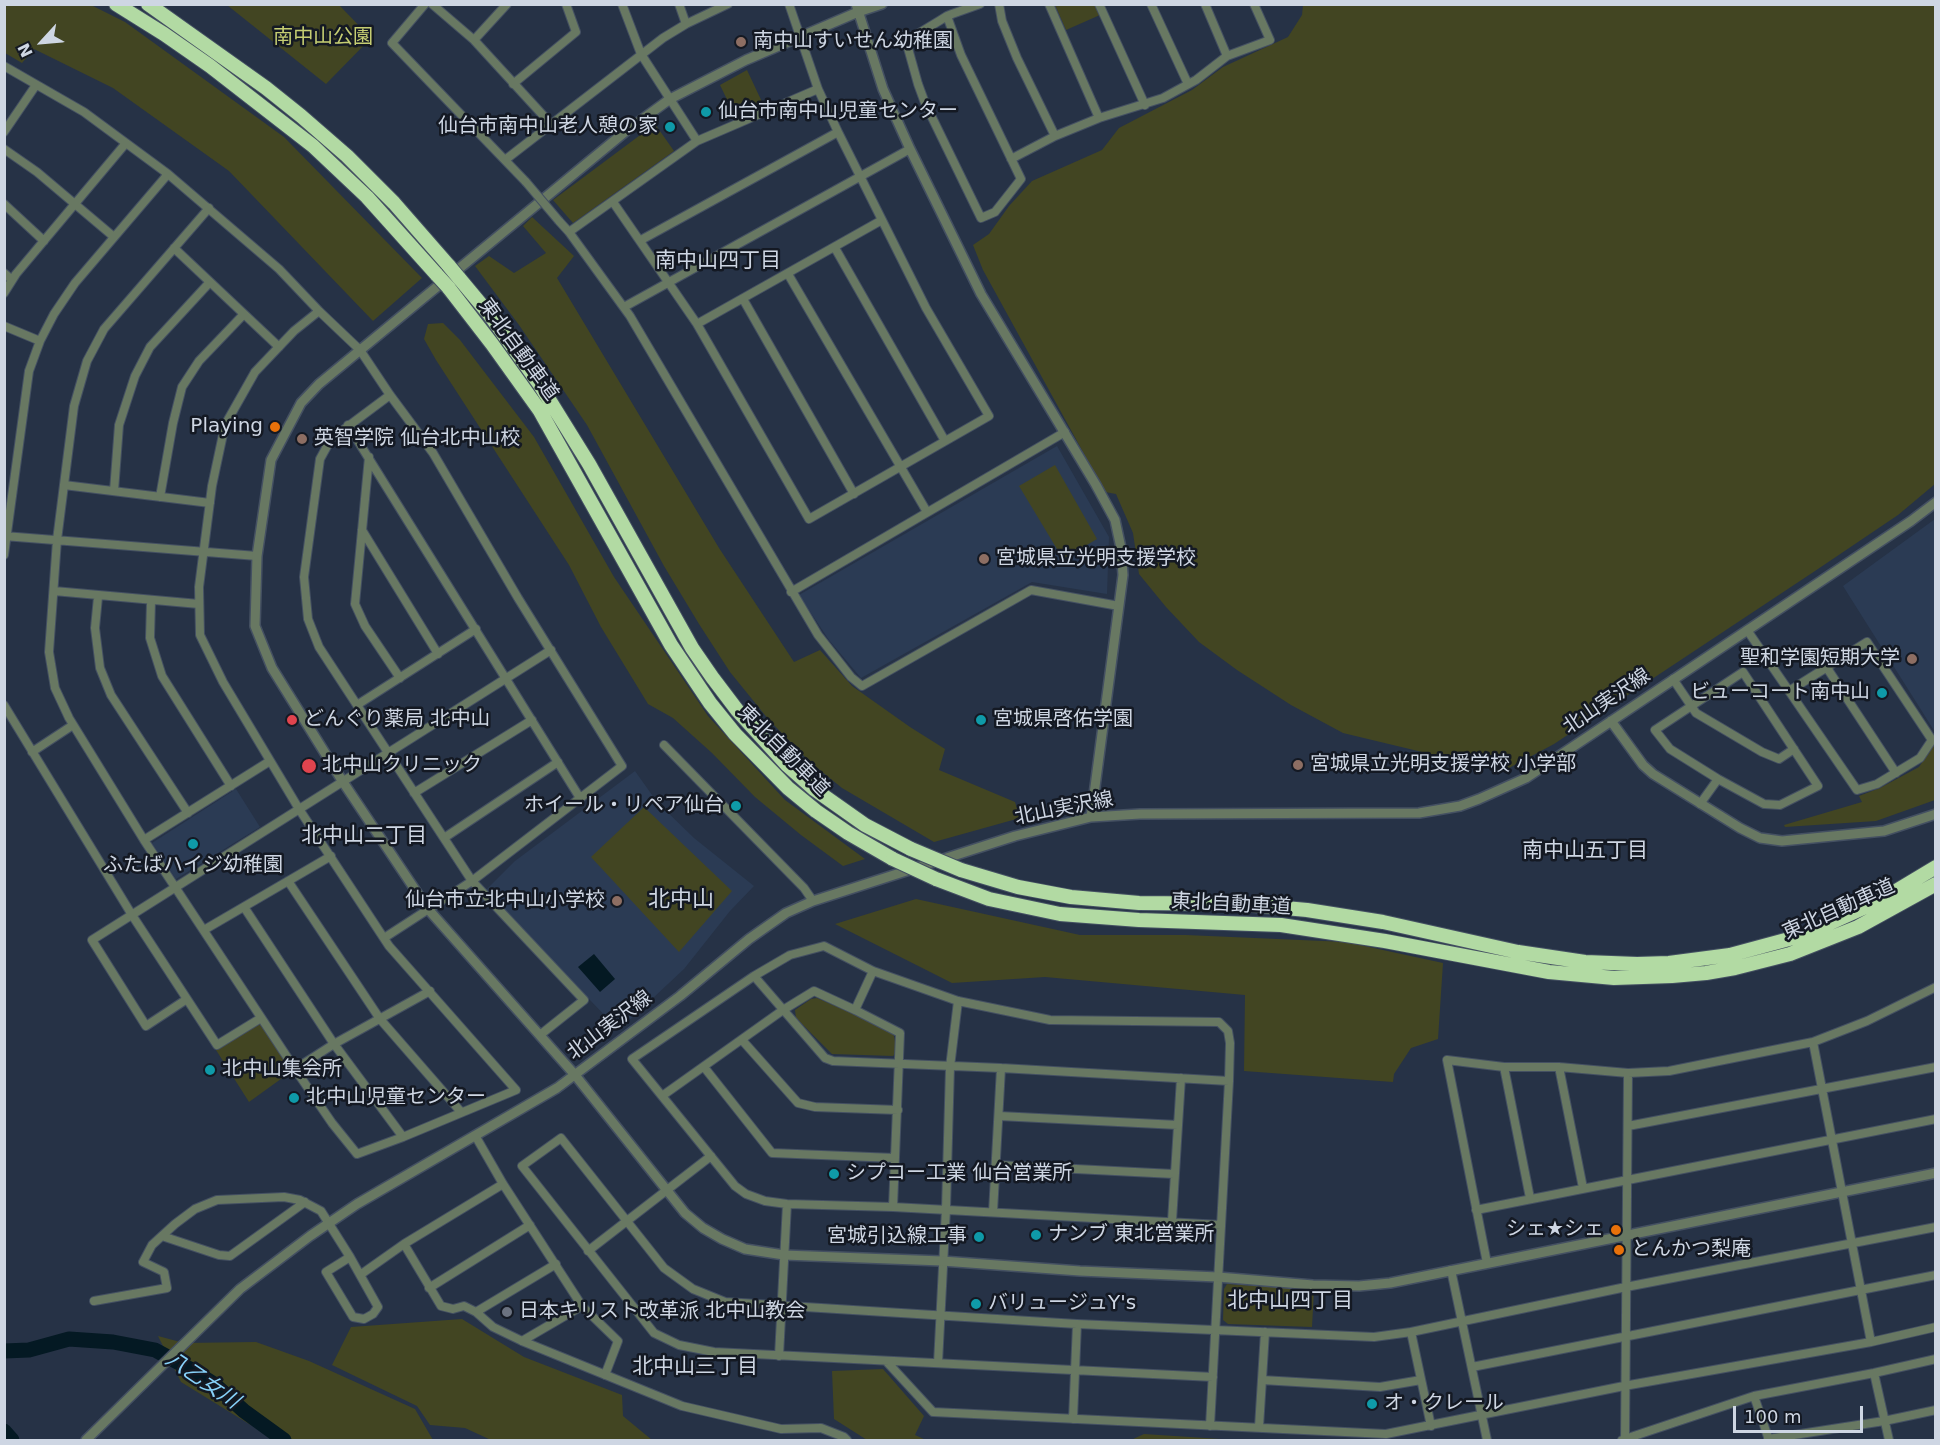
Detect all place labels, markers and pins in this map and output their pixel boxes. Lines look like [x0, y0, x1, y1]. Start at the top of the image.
place label: 南中山すいせん幼稚園 [753, 30, 953, 54]
marker: 南中山すいせん幼稚園 [734, 35, 748, 49]
place label: 仙台市南中山児童センター [718, 100, 958, 124]
marker: 仙台市南中山児童センター [699, 105, 713, 119]
place label: 仙台市南中山老人憩の家 [438, 115, 658, 139]
marker: 仙台市南中山老人憩の家 [663, 120, 677, 134]
place label: Playing [190, 415, 263, 439]
marker: Playing [268, 420, 282, 434]
place label: 英智学院 仙台北中山校 [314, 427, 520, 451]
marker: 英智学院 仙台北中山校 [295, 432, 309, 446]
place label: 宮城県立光明支援学校 [996, 547, 1196, 571]
marker: 宮城県立光明支援学校 [977, 552, 991, 566]
place label: 聖和学園短期大学 [1740, 647, 1900, 671]
marker: 聖和学園短期大学 [1905, 652, 1919, 666]
place label: ビューコート南中山 [1690, 681, 1870, 705]
marker: ビューコート南中山 [1875, 686, 1889, 700]
place label: どんぐり薬局 北中山 [304, 708, 490, 732]
place label: 宮城県啓佑学園 [993, 708, 1133, 732]
marker: どんぐり薬局 北中山 [285, 713, 299, 727]
marker: 宮城県啓佑学園 [974, 713, 988, 727]
place label: 宮城県立光明支援学校 小学部 [1310, 753, 1576, 777]
place label: 北中山クリニック [322, 754, 482, 778]
marker: 北中山クリニック [300, 757, 318, 775]
marker: 宮城県立光明支援学校 小学部 [1291, 758, 1305, 772]
place label: ホイール・リペア仙台 [524, 794, 724, 818]
marker: ホイール・リペア仙台 [729, 799, 743, 813]
marker: ふたばハイジ幼稚園 [186, 837, 200, 851]
place label: ふたばハイジ幼稚園 [103, 854, 283, 878]
place label: 仙台市立北中山小学校 [405, 889, 605, 913]
marker: 仙台市立北中山小学校 [610, 894, 624, 908]
place label: 北中山集会所 [222, 1058, 342, 1082]
marker: 北中山集会所 [203, 1063, 217, 1077]
place label: 北中山児童センター [306, 1086, 486, 1110]
marker: 北中山児童センター [287, 1091, 301, 1105]
place label: シプコー工業 仙台営業所 [846, 1162, 1072, 1186]
marker: シプコー工業 仙台営業所 [827, 1167, 841, 1181]
place label: シェ★シェ [1506, 1218, 1604, 1242]
place label: ナンブ 東北営業所 [1048, 1223, 1214, 1247]
marker: シェ★シェ [1609, 1223, 1623, 1237]
place label: 宮城引込線工事 [827, 1225, 967, 1249]
marker: ナンブ 東北営業所 [1029, 1228, 1043, 1242]
marker: 宮城引込線工事 [972, 1230, 986, 1244]
place label: とんかつ梨庵 [1631, 1238, 1751, 1262]
marker: とんかつ梨庵 [1612, 1243, 1626, 1257]
place label: バリュージュY's [988, 1292, 1136, 1316]
marker: バリュージュY's [969, 1297, 983, 1311]
place label: 日本キリスト改革派 北中山教会 [519, 1300, 805, 1324]
marker: 日本キリスト改革派 北中山教会 [500, 1305, 514, 1319]
place label: オ・クレール [1384, 1392, 1504, 1416]
marker: オ・クレール [1365, 1397, 1379, 1411]

